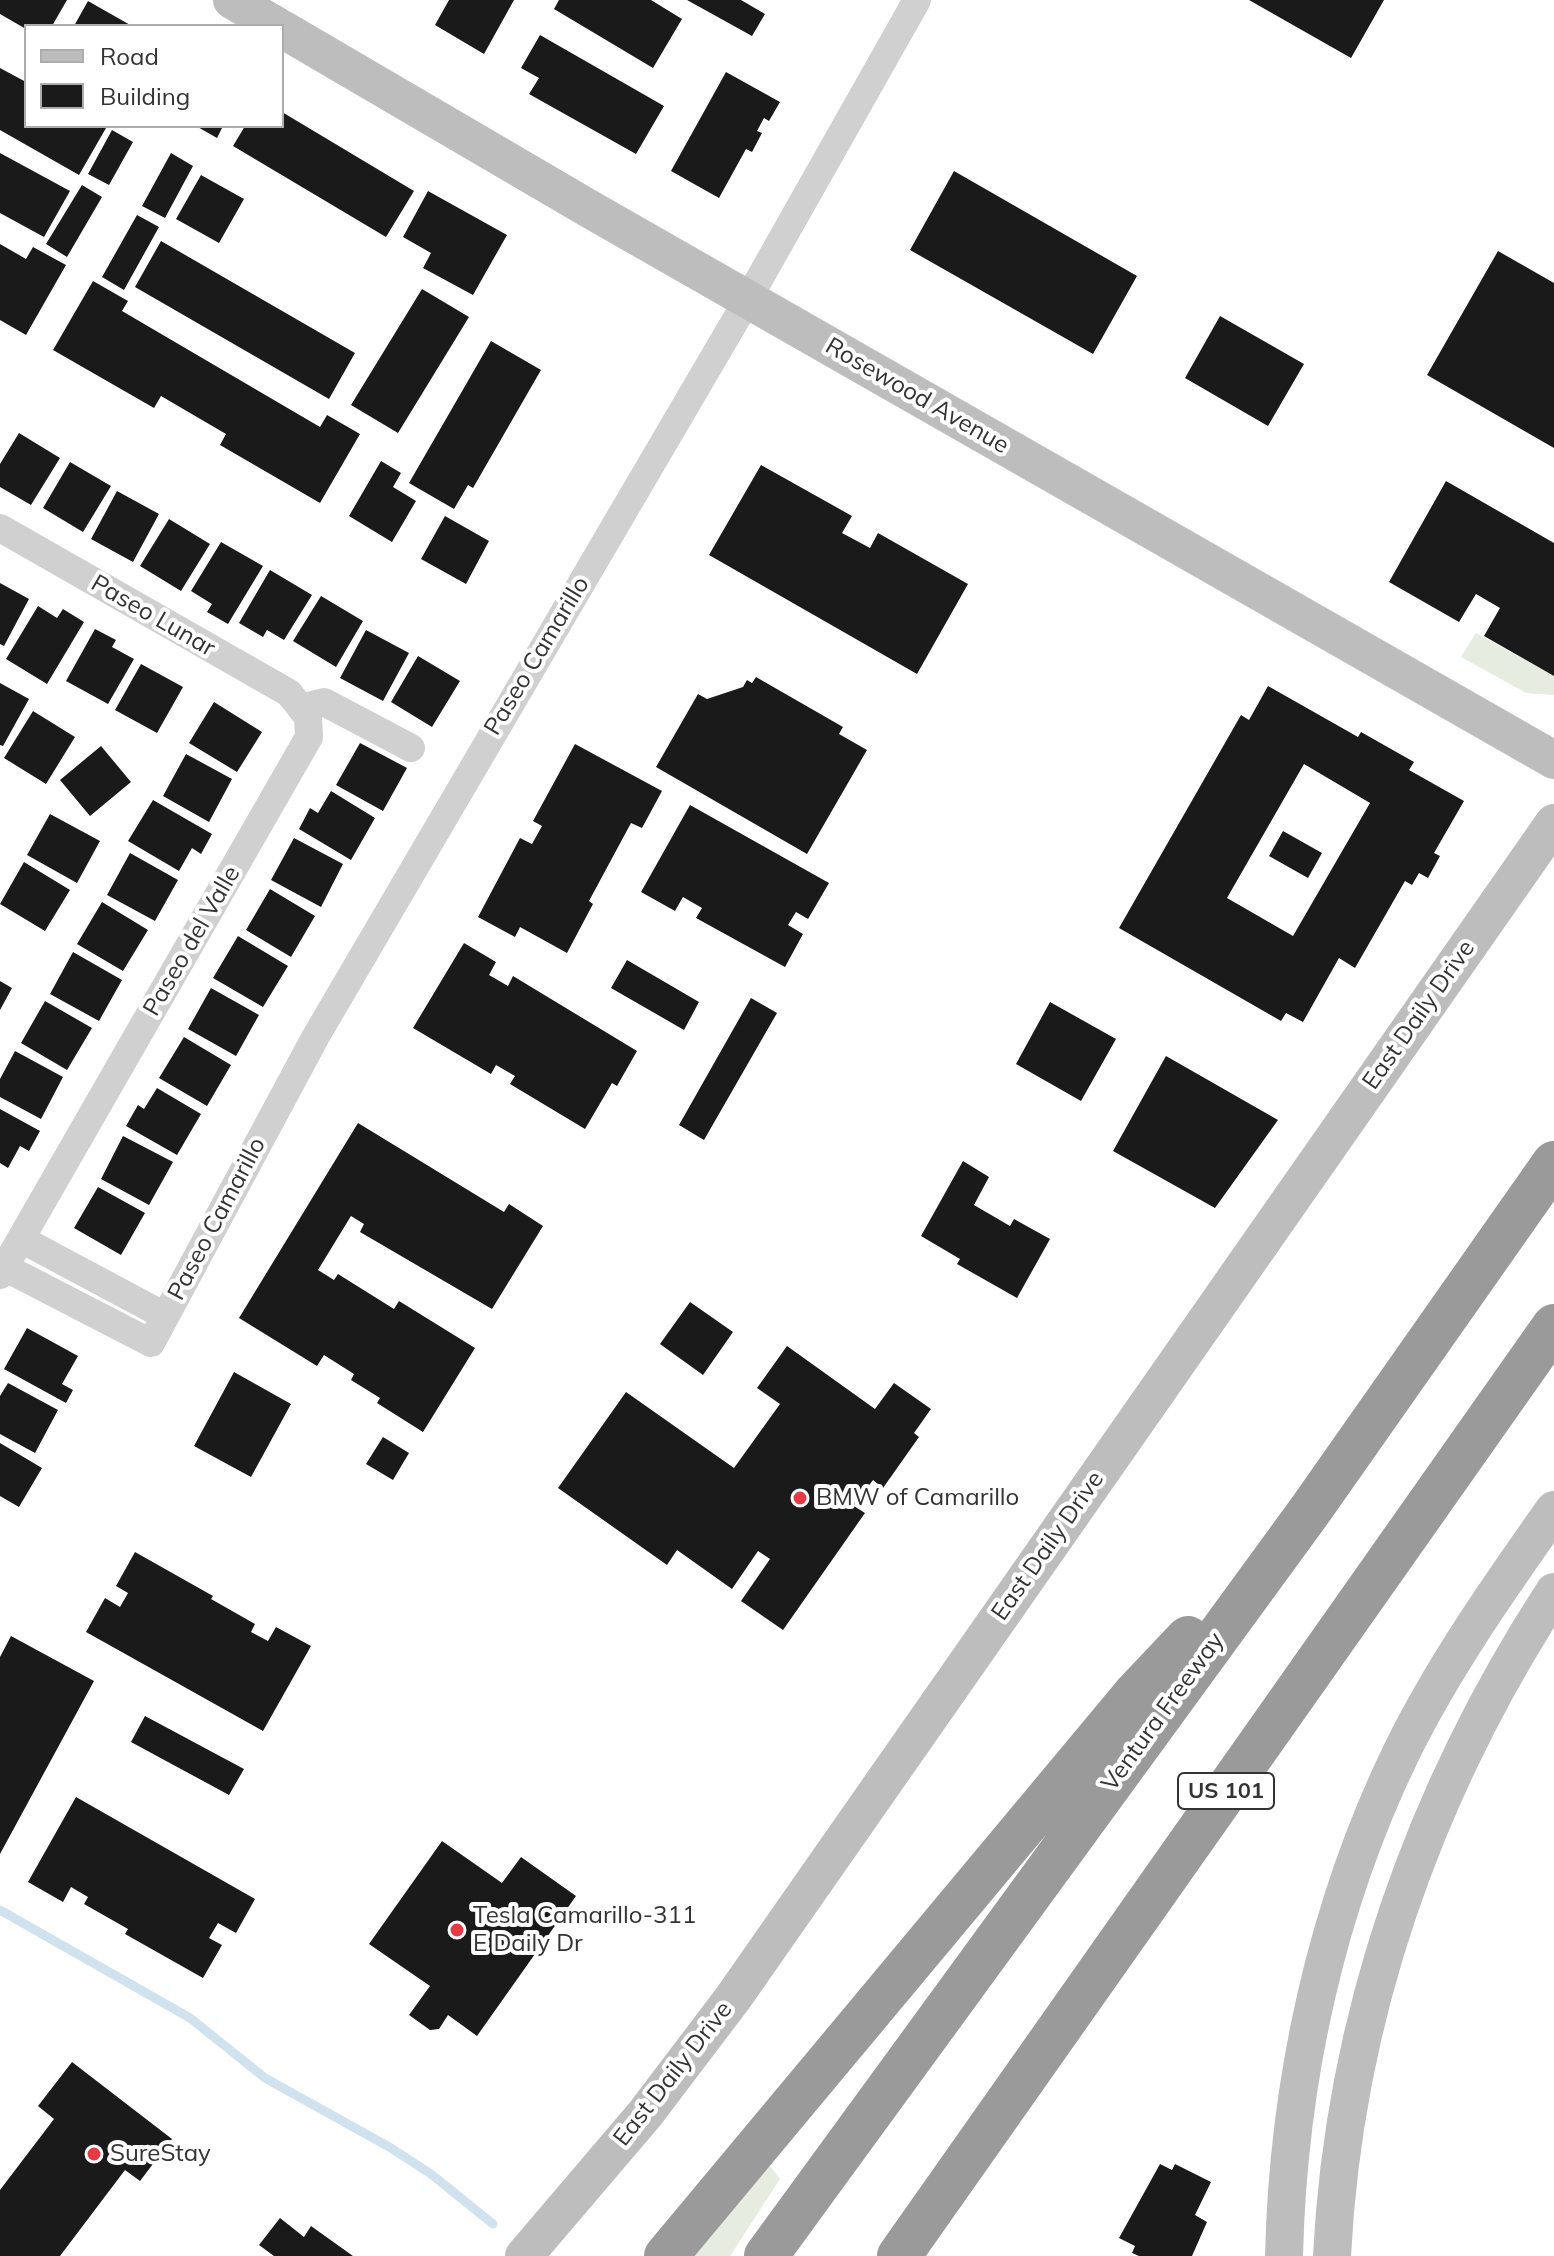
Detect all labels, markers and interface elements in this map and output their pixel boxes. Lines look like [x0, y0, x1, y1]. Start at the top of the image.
legend [24, 24, 284, 128]
text: Road [100, 41, 159, 71]
text: Building [100, 81, 190, 111]
street label: Rosewood Avenue [820, 332, 1014, 460]
street label: Paseo Lunar [86, 569, 220, 663]
street label: Paseo Camarillo [478, 572, 596, 740]
street label: Paseo del Valle [138, 861, 246, 1021]
street label: East Daily Drive [1357, 935, 1481, 1095]
street label: Paseo Camarillo [162, 1133, 272, 1305]
street label: East Daily Drive [986, 1466, 1110, 1626]
place label: BMW of Camarillo [816, 1484, 1019, 1512]
marker: BMW of Camarillo [791, 1489, 809, 1507]
street label: Ventura Freeway [1096, 1627, 1230, 1797]
road number: US 101 [1178, 1773, 1274, 1809]
place label: Tesla Camarillo-311 E Daily Dr [473, 1902, 696, 1958]
marker: Tesla Camarillo-311 E Daily Dr [448, 1921, 466, 1939]
street label: East Daily Drive [608, 1996, 738, 2152]
place label: SureStay [110, 2140, 211, 2168]
marker: SureStay [85, 2145, 103, 2163]

